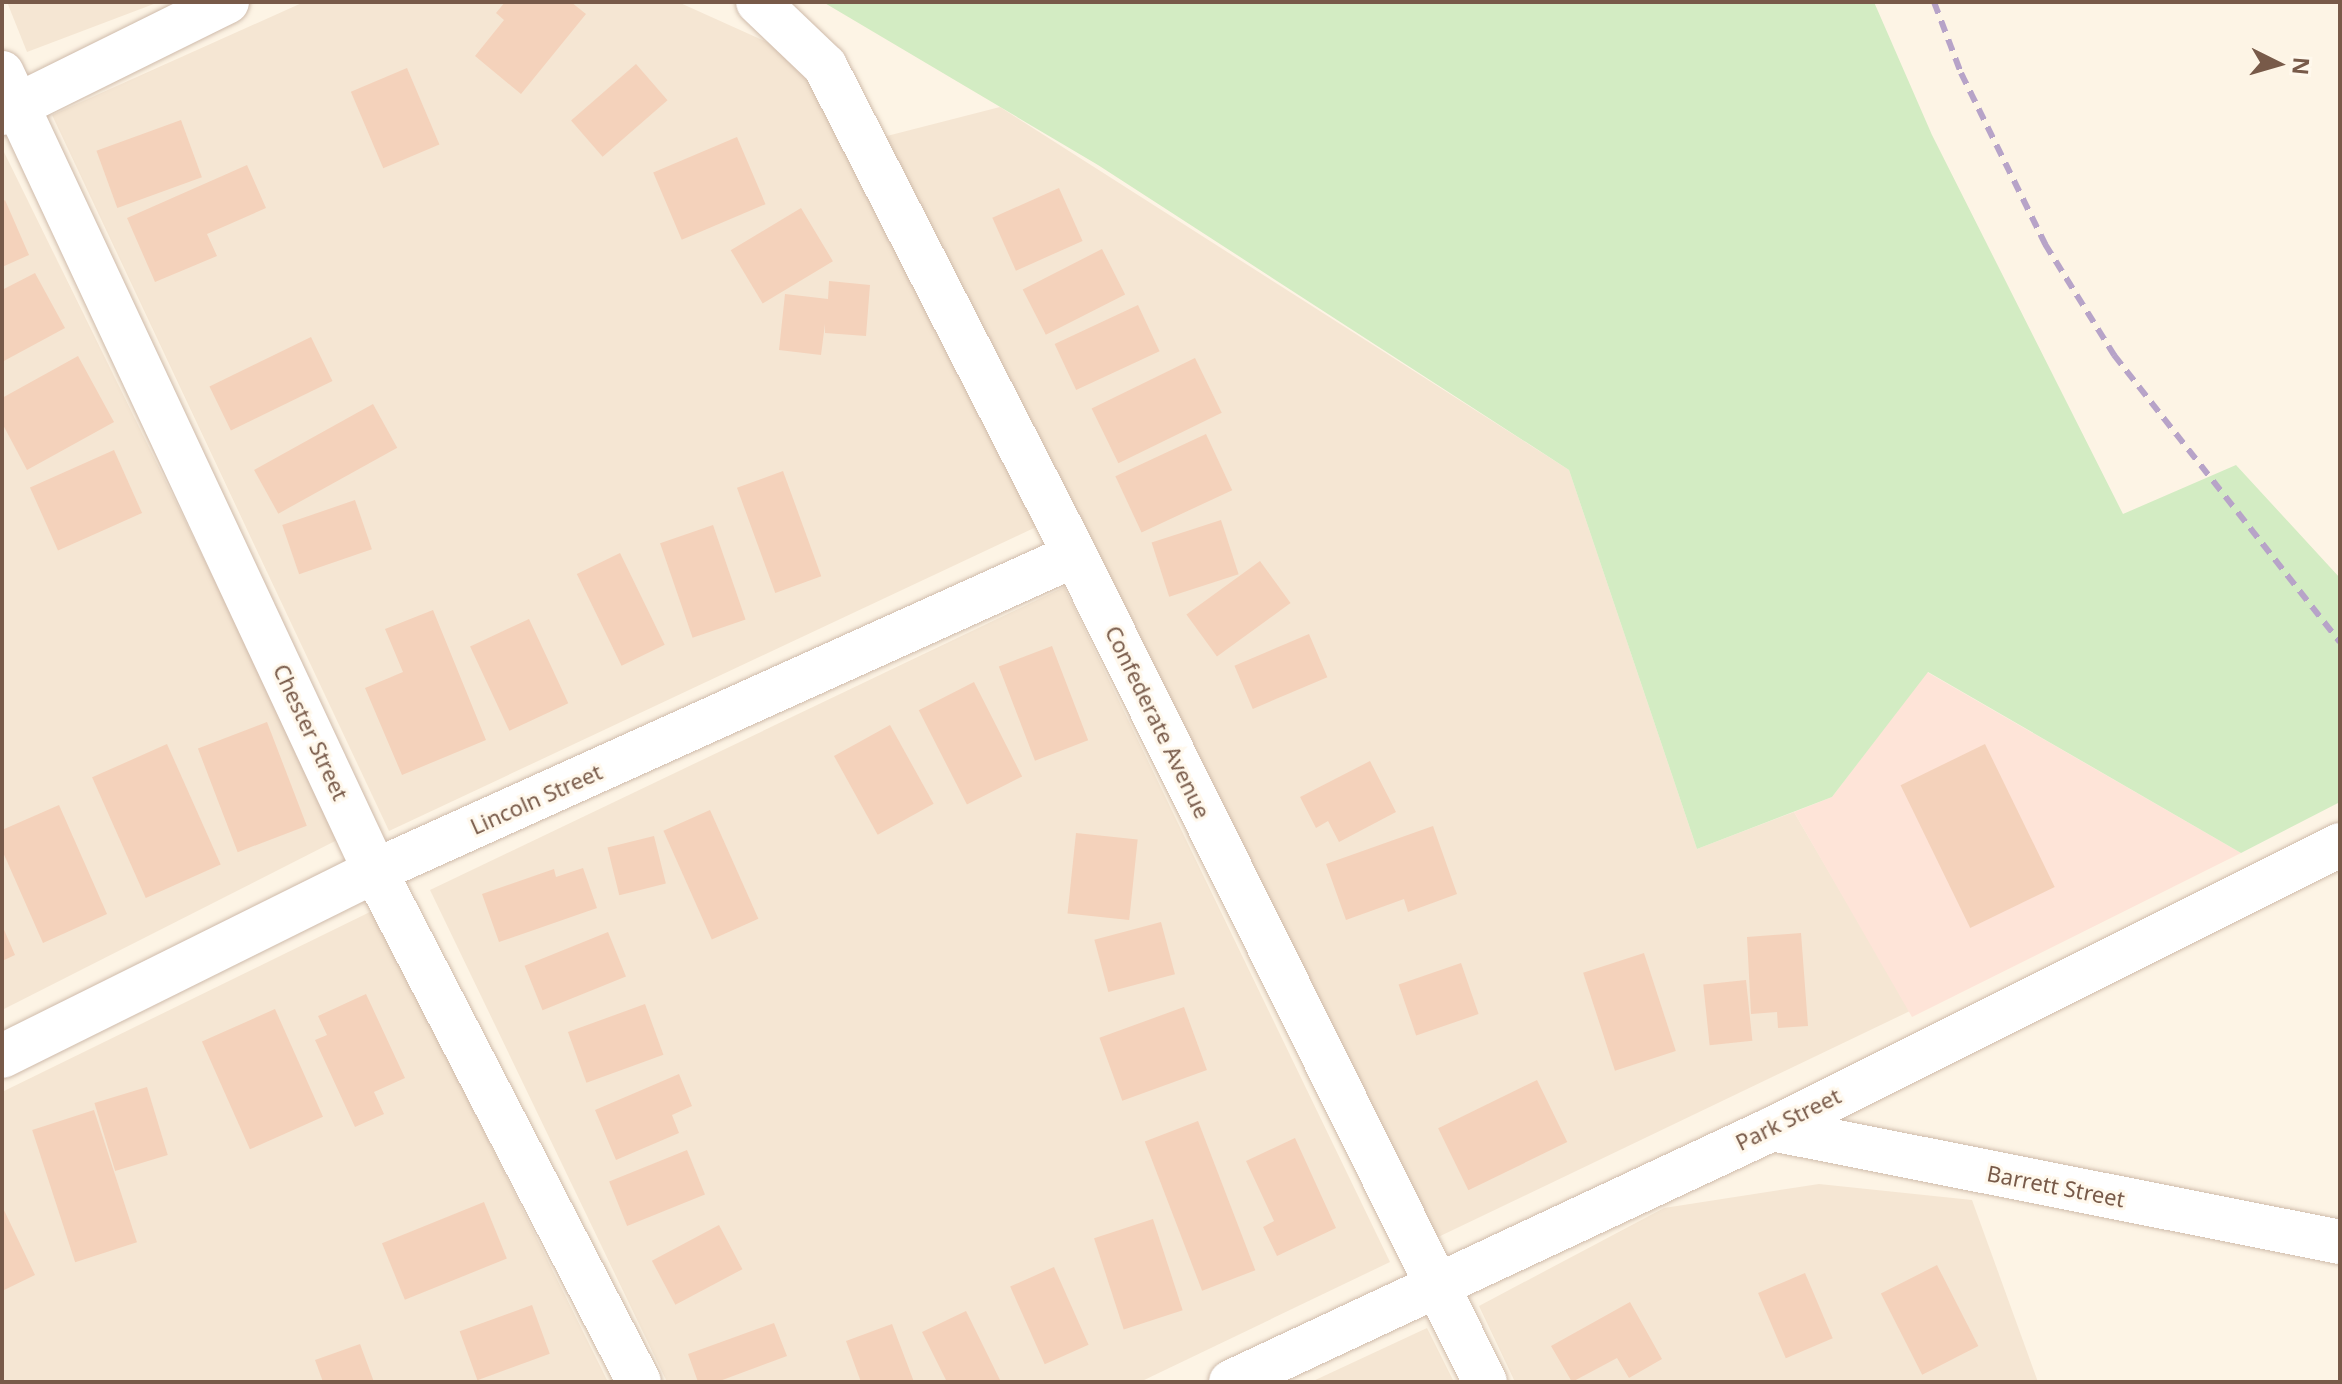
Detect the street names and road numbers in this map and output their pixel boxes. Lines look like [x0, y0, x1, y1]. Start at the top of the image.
street label: Confederate Avenue [1100, 621, 1216, 823]
street label: Chester Street [268, 660, 354, 804]
street label: Lincoln Street [466, 758, 606, 840]
street label: Park Street [1731, 1082, 1845, 1156]
street label: Barrett Street [1985, 1160, 2127, 1212]

